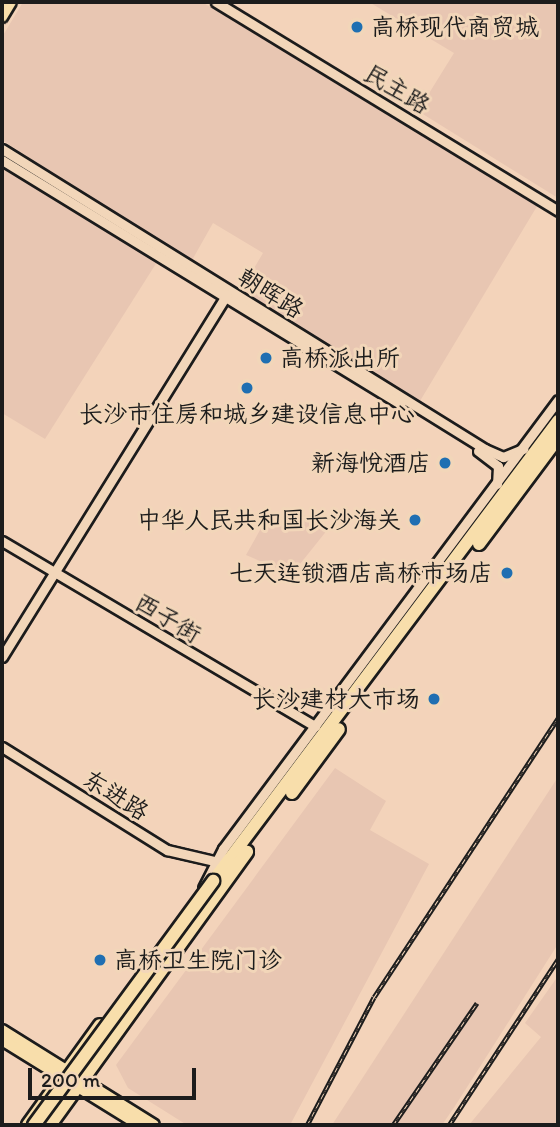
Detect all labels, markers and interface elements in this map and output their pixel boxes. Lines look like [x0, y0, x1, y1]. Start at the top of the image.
place label: 高桥现代商贸城 [371, 13, 539, 41]
marker: 高桥现代商贸城 [349, 19, 365, 35]
street label: 民主路 [359, 58, 435, 120]
street label: 朝晖路 [233, 262, 309, 324]
place label: 高桥派出所 [280, 344, 400, 372]
marker: 高桥派出所 [258, 350, 274, 366]
marker: 长沙市住房和城乡建设信息中心 [239, 380, 255, 396]
place label: 长沙市住房和城乡建设信息中心 [79, 400, 415, 428]
place label: 新海悦酒店 [311, 449, 431, 477]
marker: 新海悦酒店 [437, 455, 453, 471]
place label: 中华人民共和国长沙海关 [137, 506, 401, 534]
marker: 中华人民共和国长沙海关 [407, 512, 423, 528]
place label: 七天连锁酒店高桥市场店 [229, 559, 493, 587]
marker: 七天连锁酒店高桥市场店 [499, 565, 515, 581]
street label: 西子街 [130, 587, 206, 649]
place label: 长沙建材大市场 [252, 685, 420, 713]
marker: 长沙建材大市场 [426, 691, 442, 707]
street label: 东进路 [78, 764, 154, 826]
place label: 高桥卫生院门诊 [114, 946, 282, 974]
marker: 高桥卫生院门诊 [92, 952, 108, 968]
scale bar [32, 1054, 200, 1098]
text: 200 m [41, 1067, 100, 1092]

